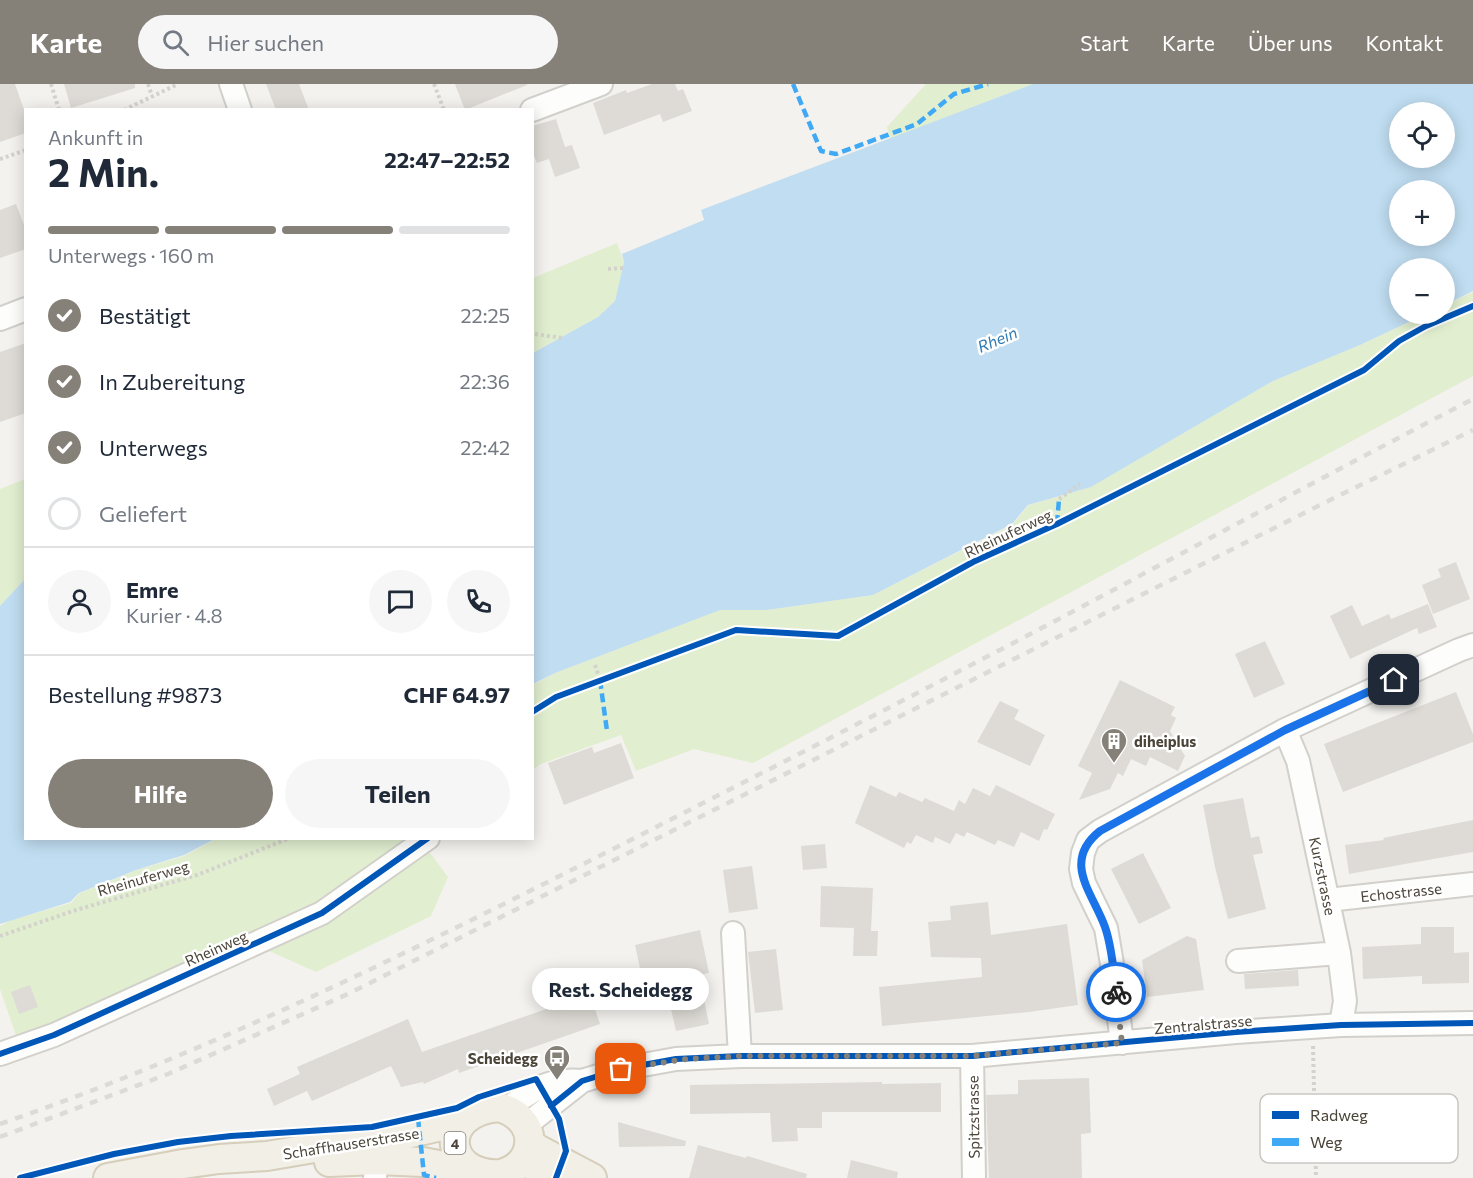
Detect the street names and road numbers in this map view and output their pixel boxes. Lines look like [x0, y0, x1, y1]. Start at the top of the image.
street label: Rheinuferweg [961, 505, 1055, 561]
street label: Kurzstrasse [1306, 835, 1340, 917]
street label: Rheinuferweg [95, 856, 191, 900]
street label: Echostrasse [1359, 879, 1443, 905]
street label: Rheinweg [182, 926, 250, 970]
street label: Zentralstrasse [1153, 1011, 1253, 1037]
street label: Spitzstrasse [963, 1075, 983, 1159]
street label: Schaffhauserstrasse [282, 1123, 420, 1163]
road number: 4 [444, 1132, 466, 1154]

